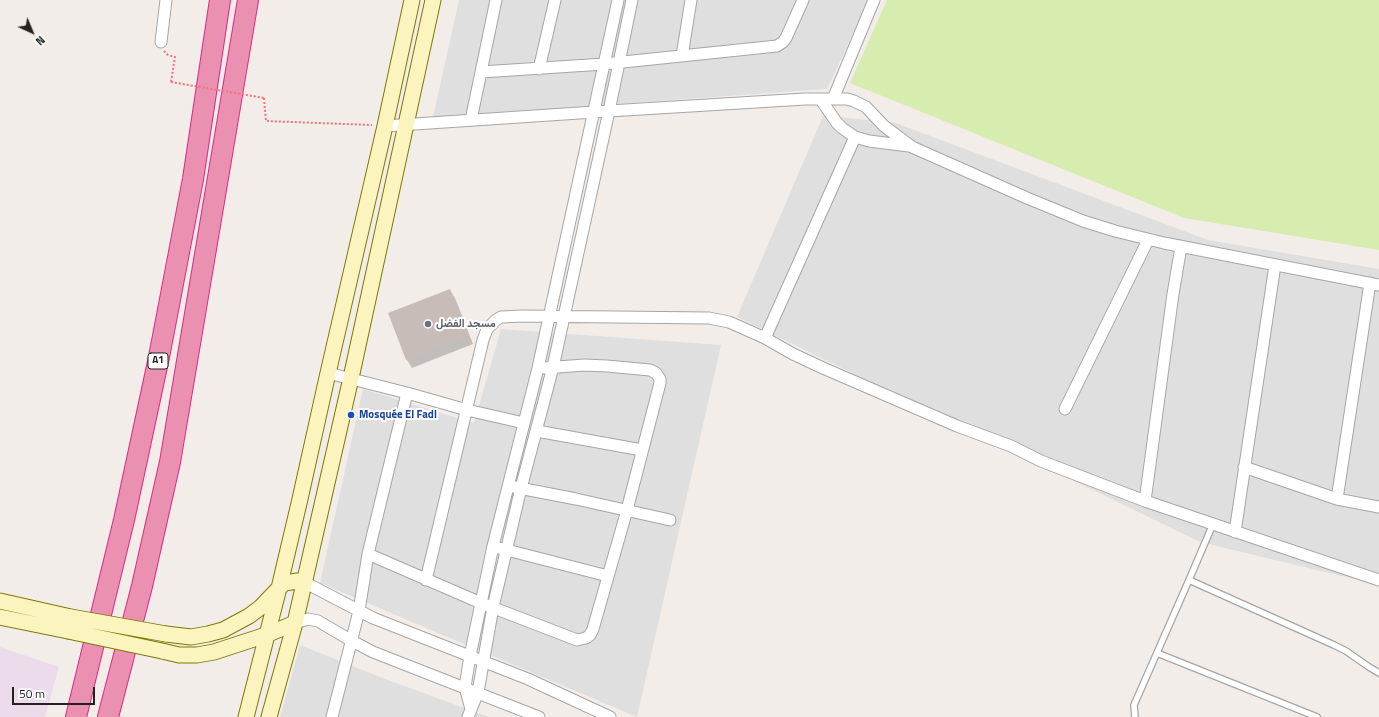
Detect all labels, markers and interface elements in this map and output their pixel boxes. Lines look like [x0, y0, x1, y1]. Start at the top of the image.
north arrow [12, 12, 52, 52]
text: N [32, 32, 49, 49]
place label: مسجد الفضل [436, 317, 496, 331]
marker: مسجد الفضل [423, 319, 433, 329]
road number: A1 [148, 353, 168, 369]
place label: Mosquée El Fadl [359, 408, 437, 422]
marker: Mosquée El Fadl [346, 410, 356, 420]
scale bar [14, 679, 97, 705]
text: 50 m [19, 684, 45, 703]

